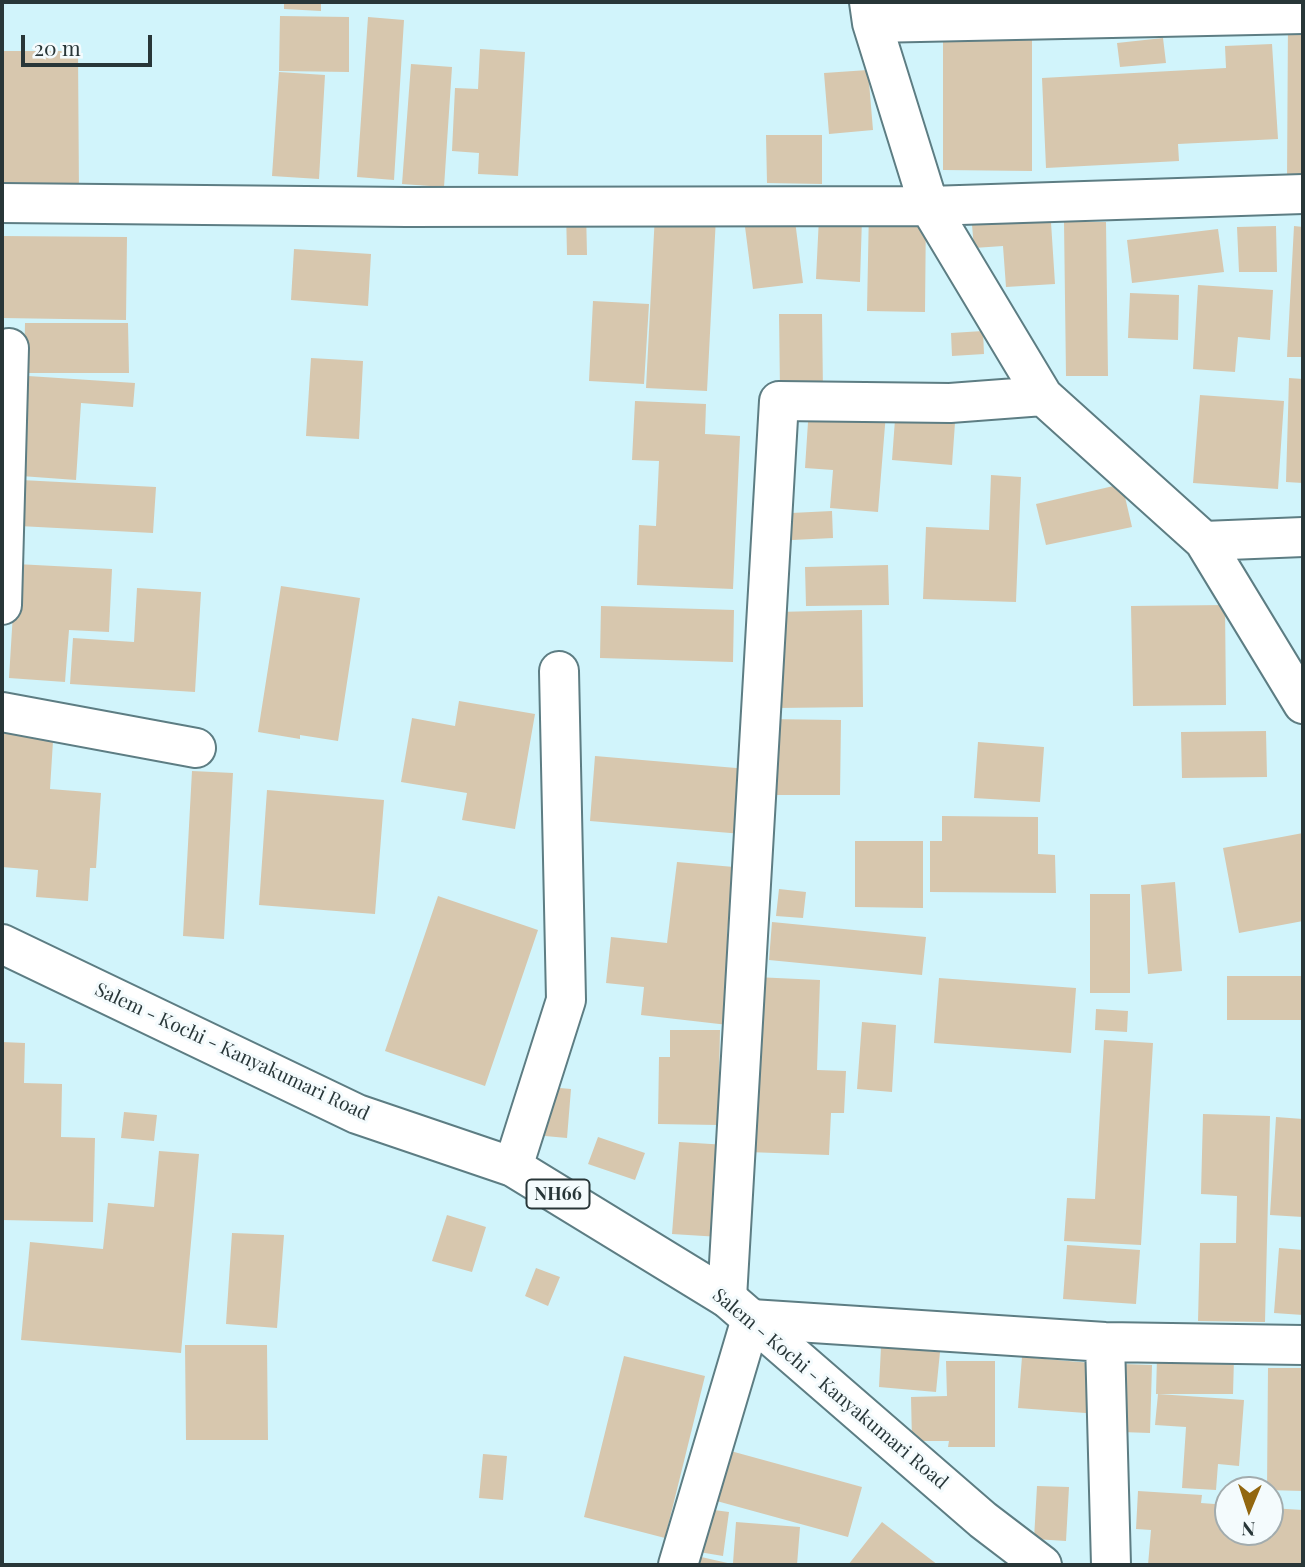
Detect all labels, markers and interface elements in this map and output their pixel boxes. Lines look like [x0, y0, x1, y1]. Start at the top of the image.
scale bar [24, 21, 156, 65]
text: 20 m [34, 33, 81, 61]
street label: Salem - Kochi - Kanyakumari Road [91, 978, 373, 1126]
road number: NH66 [526, 1180, 590, 1209]
street label: Salem - Kochi - Kanyakumari Road [708, 1284, 952, 1494]
north arrow [1214, 1476, 1284, 1546]
text: N [1241, 1517, 1256, 1543]

